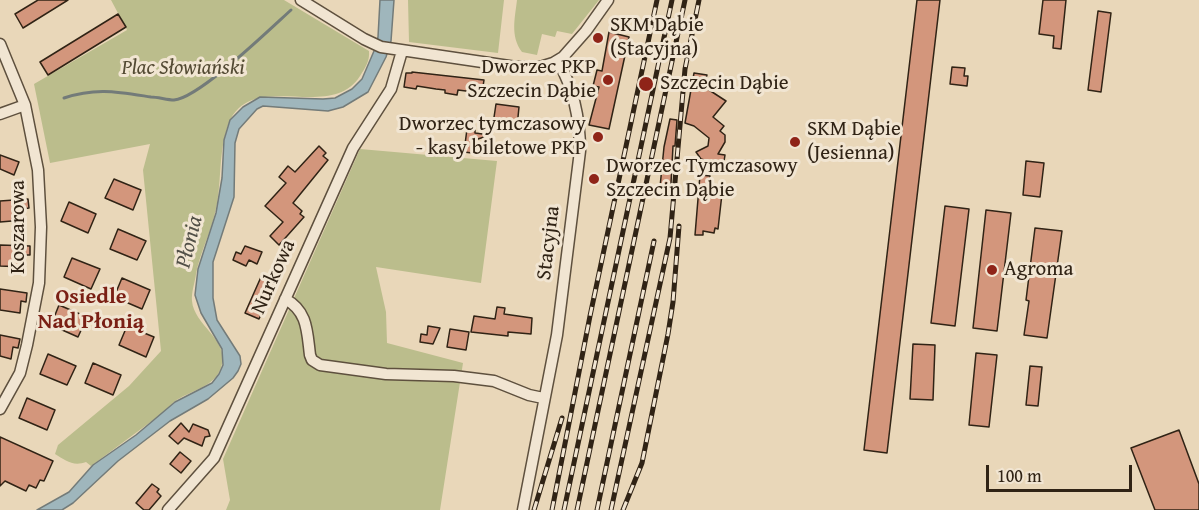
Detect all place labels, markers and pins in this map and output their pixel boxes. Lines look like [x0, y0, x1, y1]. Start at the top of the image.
place label: SKM Dąbie (Stacyjna) [610, 13, 704, 63]
marker: SKM Dąbie (Stacyjna) [591, 31, 605, 45]
place label: Dworzec PKP Szczecin Dąbie [467, 55, 596, 105]
place label: Szczecin Dąbie [660, 71, 789, 97]
marker: Dworzec PKP Szczecin Dąbie [601, 73, 615, 87]
marker: Szczecin Dąbie [637, 75, 655, 93]
place label: Dworzec tymczasowy - kasy biletowe PKP [399, 112, 586, 162]
place label: SKM Dąbie (Jesienna) [807, 117, 901, 167]
marker: Dworzec tymczasowy - kasy biletowe PKP [591, 130, 605, 144]
marker: SKM Dąbie (Jesienna) [788, 135, 802, 149]
place label: Dworzec Tymczasowy Szczecin Dąbie [606, 154, 798, 204]
marker: Dworzec Tymczasowy Szczecin Dąbie [587, 172, 601, 186]
place label: Agroma [1004, 257, 1073, 283]
marker: Agroma [985, 263, 999, 277]

